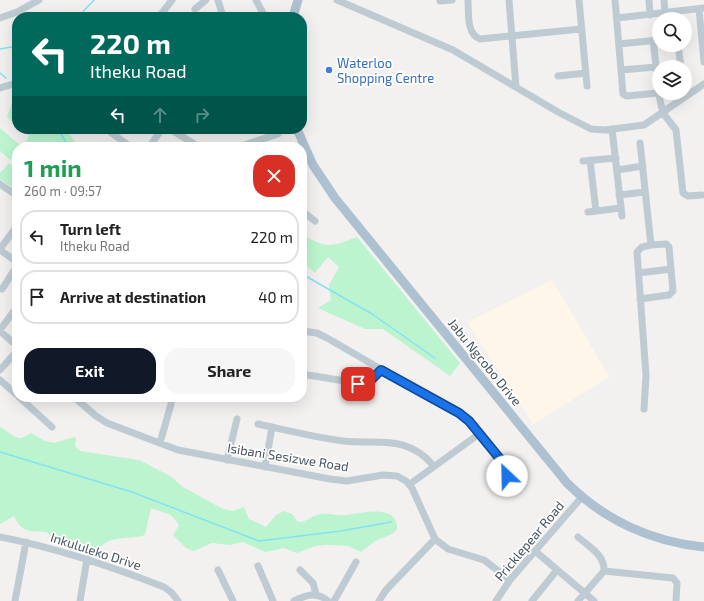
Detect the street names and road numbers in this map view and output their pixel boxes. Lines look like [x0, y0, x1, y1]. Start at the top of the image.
street label: Jabu Ngcobo Drive [445, 315, 525, 409]
street label: Isibani Sesizwe Road [226, 440, 350, 474]
street label: Pricklepear Road [491, 498, 567, 584]
street label: Inkululeko Drive [49, 529, 144, 573]

